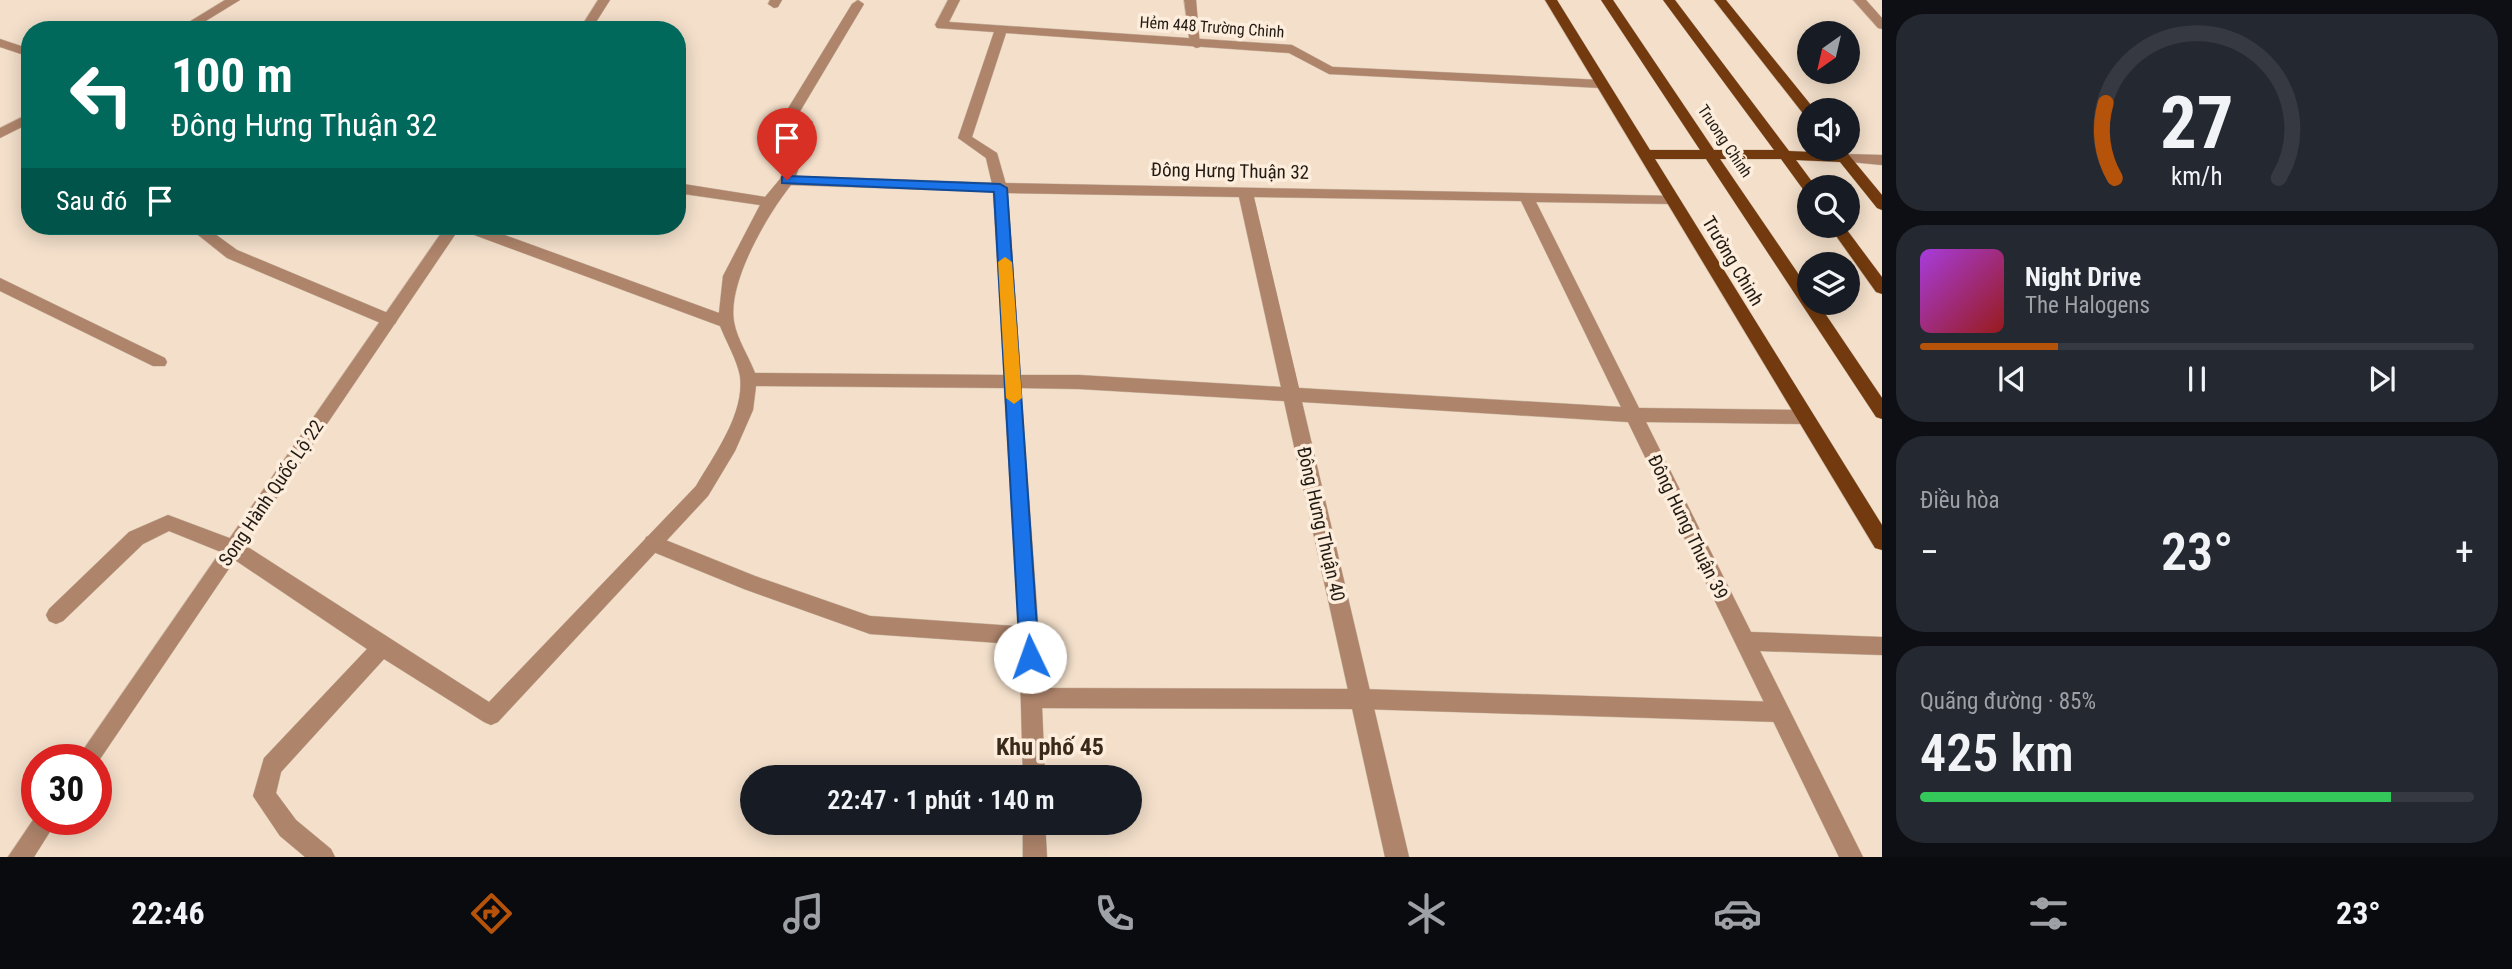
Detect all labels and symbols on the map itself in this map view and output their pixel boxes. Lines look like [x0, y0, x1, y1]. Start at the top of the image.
street label: Hẻm 448 Trường Chinh [1139, 12, 1285, 42]
north arrow [1797, 21, 1860, 84]
street label: Truong Chinh [1694, 101, 1756, 181]
pin [757, 108, 817, 180]
street label: Đông Hưng Thuận 32 [1151, 158, 1309, 184]
street label: Trường Chinh [1697, 212, 1769, 310]
street label: Song Hành Quốc Lộ 22 [214, 416, 328, 570]
street label: Đông Hưng Thuận 40 [1292, 444, 1350, 604]
street label: Đông Hưng Thuận 39 [1643, 451, 1733, 603]
position arrow [993, 620, 1067, 694]
district label: Khu phố 45 [996, 733, 1104, 761]
speed limit sign: 30 [21, 744, 112, 835]

